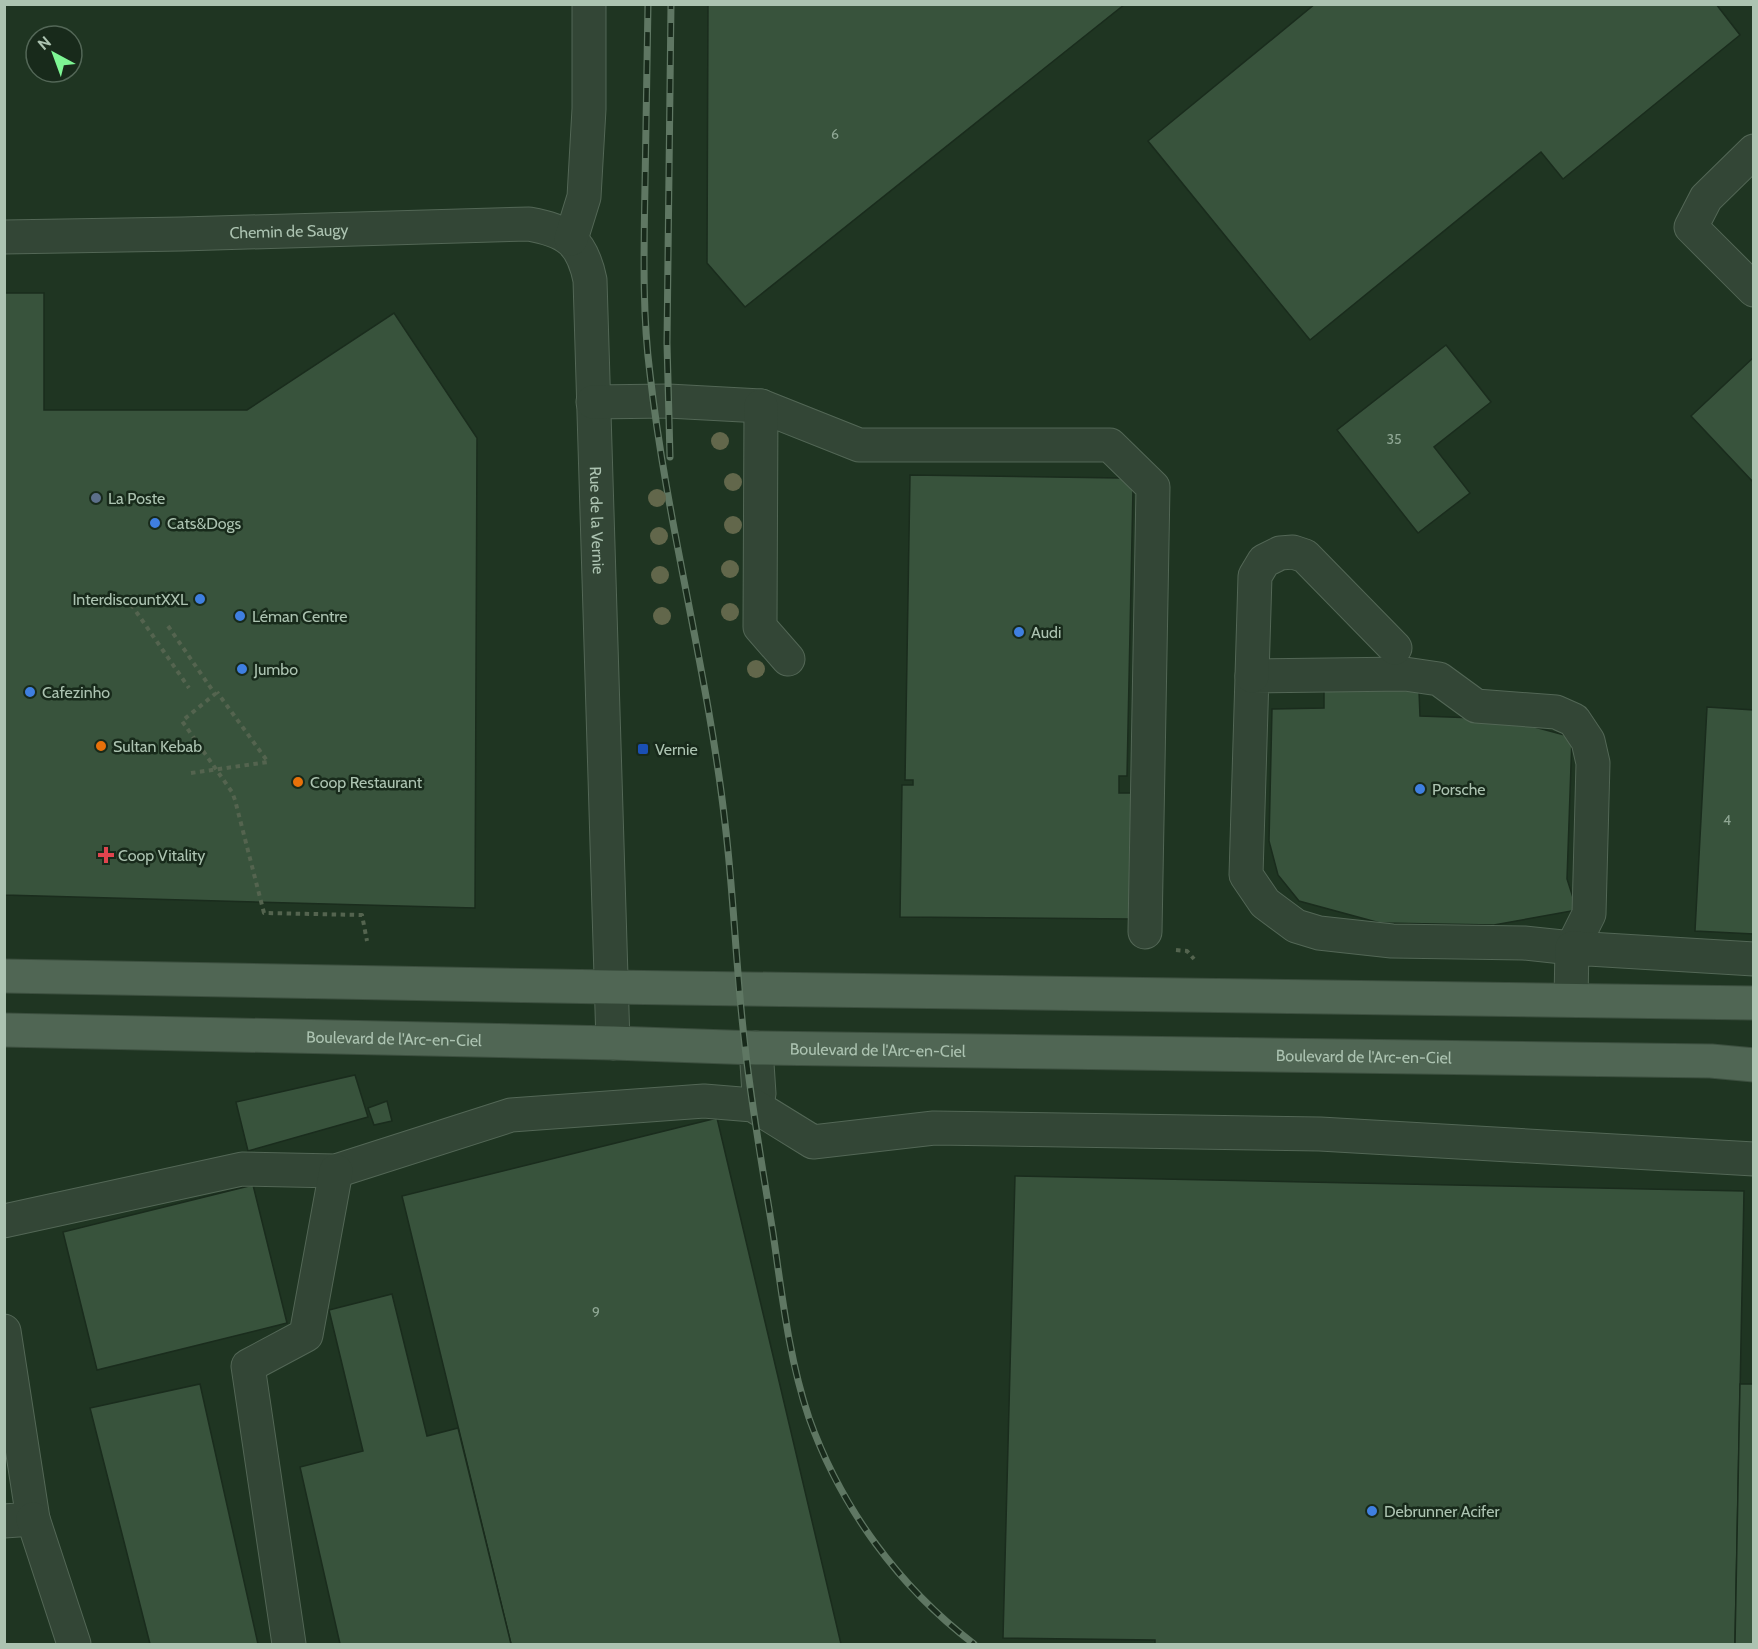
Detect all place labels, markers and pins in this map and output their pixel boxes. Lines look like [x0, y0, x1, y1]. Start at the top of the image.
place label: La Poste [108, 489, 165, 508]
marker: La Poste [89, 491, 103, 505]
place label: Cats&Dogs [167, 514, 241, 533]
marker: Cats&Dogs [148, 516, 162, 530]
place label: InterdiscountXXL [72, 590, 188, 609]
marker: InterdiscountXXL [193, 592, 207, 606]
place label: Léman Centre [252, 607, 347, 626]
marker: Léman Centre [233, 609, 247, 623]
place label: Audi [1031, 623, 1061, 642]
marker: Audi [1012, 625, 1026, 639]
place label: Jumbo [253, 660, 298, 679]
marker: Jumbo [235, 662, 249, 676]
place label: Cafezinho [42, 683, 110, 702]
marker: Cafezinho [23, 685, 37, 699]
place label: Sultan Kebab [113, 737, 202, 756]
marker: Sultan Kebab [94, 739, 108, 753]
place label: Vernie [655, 740, 698, 759]
marker: Vernie [636, 742, 650, 756]
place label: Coop Restaurant [310, 773, 423, 792]
marker: Coop Restaurant [291, 775, 305, 789]
place label: Porsche [1432, 780, 1486, 799]
marker: Porsche [1413, 782, 1427, 796]
place label: Coop Vitality [118, 846, 205, 865]
marker: Coop Vitality [99, 848, 113, 862]
place label: Debrunner Acifer [1384, 1502, 1500, 1521]
marker: Debrunner Acifer [1365, 1504, 1379, 1518]

